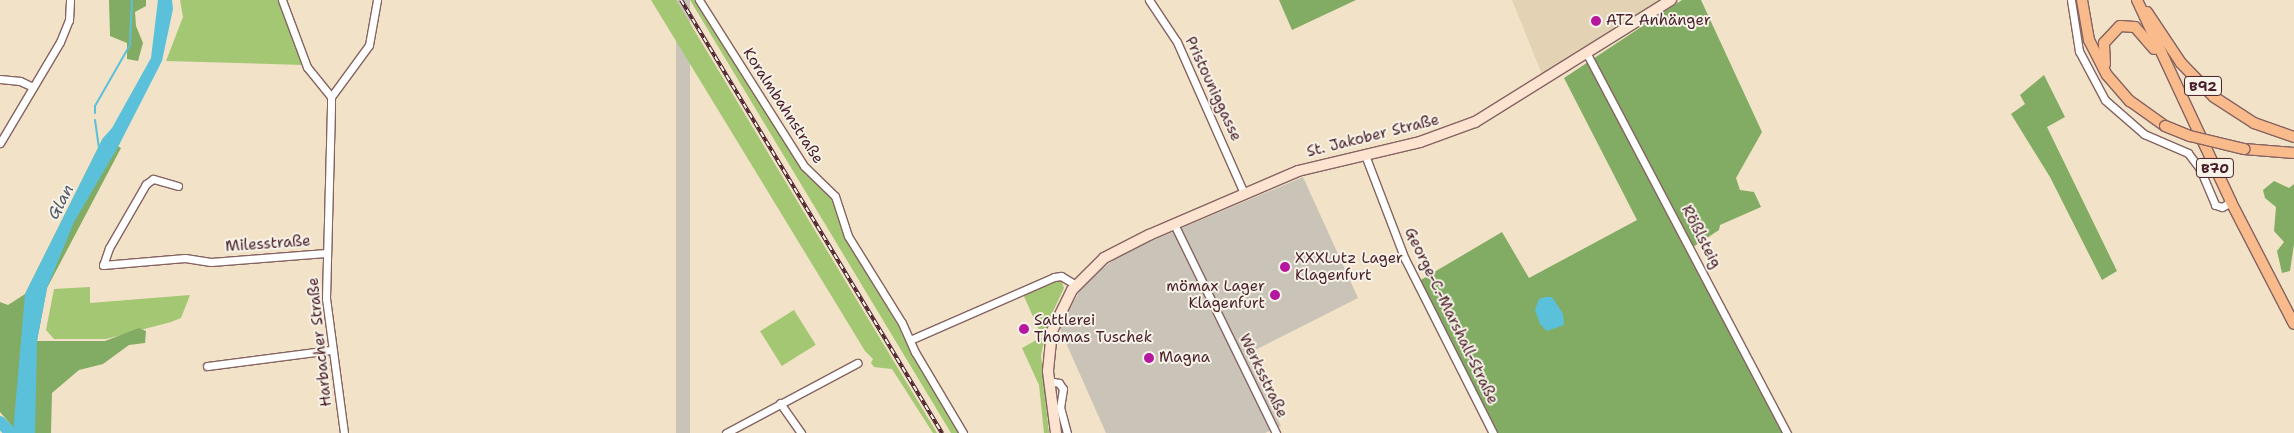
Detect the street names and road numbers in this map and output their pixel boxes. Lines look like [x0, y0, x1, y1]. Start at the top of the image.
street label: Pristouniggasse [1181, 34, 1245, 144]
street label: Koralmbahnstraße [739, 45, 827, 167]
road number: B92 [2183, 74, 2223, 98]
street label: St. Jakober Straße [1305, 111, 1441, 161]
road number: B70 [2195, 156, 2235, 180]
street label: Rößlsteig [1677, 202, 1725, 272]
street label: George-C.-Marshall-Straße [1400, 225, 1502, 407]
street label: Milesstraße [225, 232, 311, 256]
street label: Harbacher Straße [304, 277, 336, 407]
street label: Werksstraße [1235, 331, 1291, 421]

